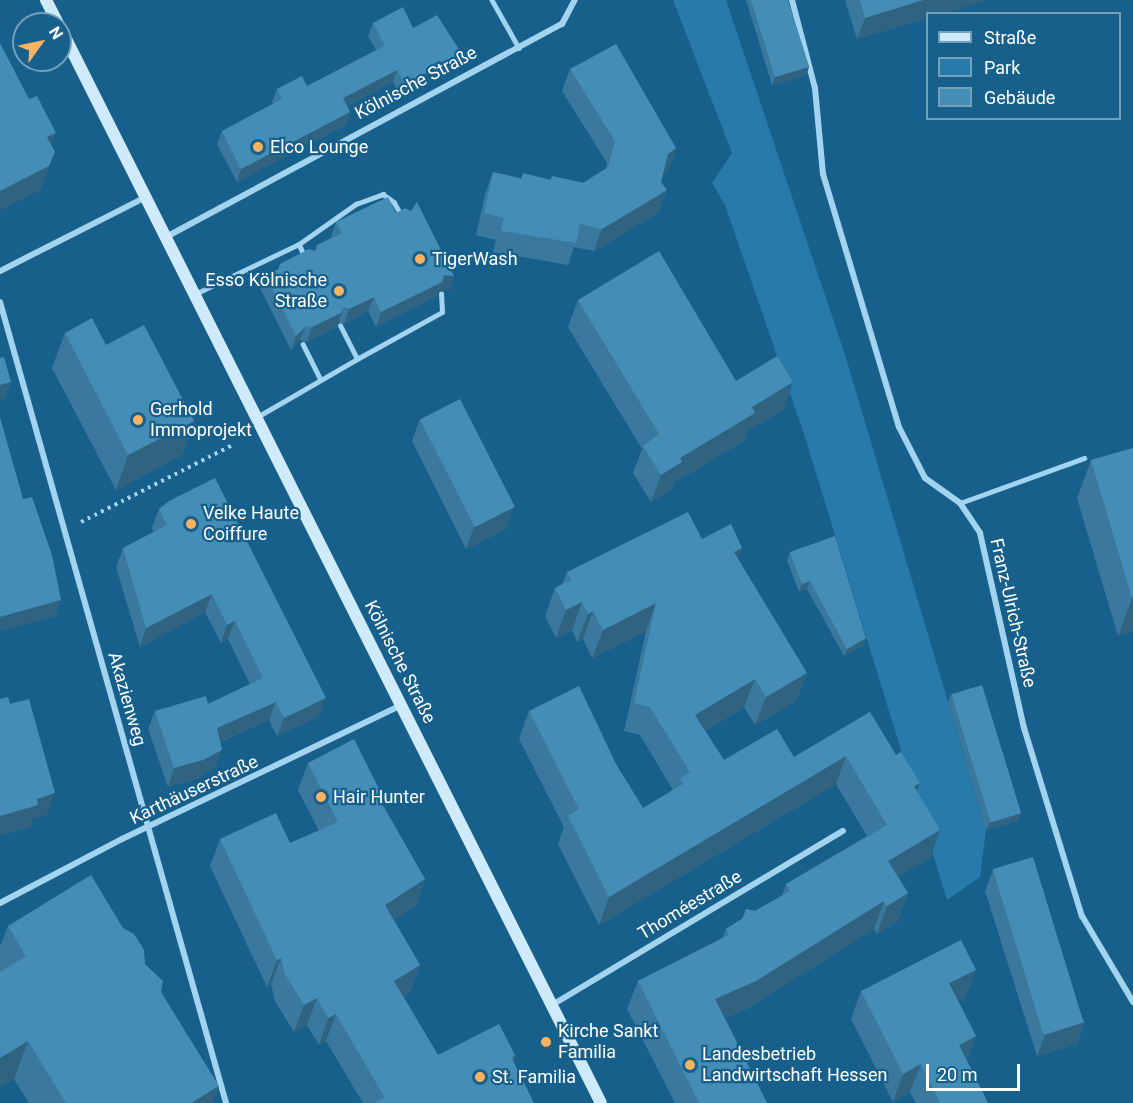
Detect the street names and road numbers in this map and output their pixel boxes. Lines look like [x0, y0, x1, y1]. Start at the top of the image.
street label: Kölnische Straße [351, 42, 481, 124]
street label: Franz-Ulrich-Straße [985, 536, 1041, 690]
street label: Kölnische Straße [360, 597, 440, 727]
street label: Akazienweg [103, 650, 151, 748]
street label: Karthäuserstraße [126, 751, 262, 829]
street label: Thoméestraße [634, 866, 746, 944]

